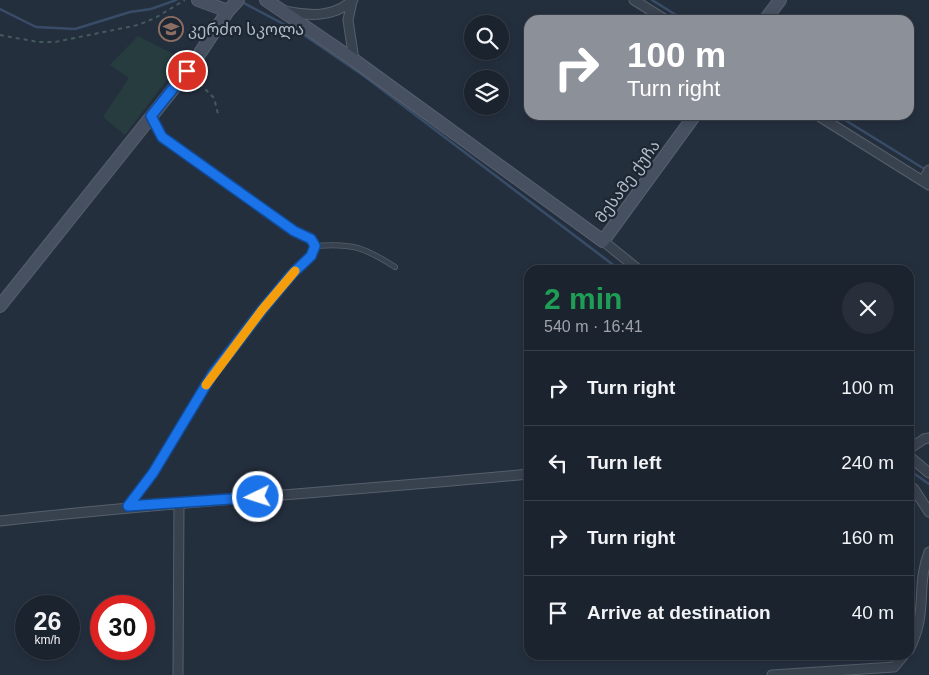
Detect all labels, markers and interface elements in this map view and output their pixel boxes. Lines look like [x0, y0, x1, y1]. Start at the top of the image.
map controls [464, 15, 509, 115]
button: search [464, 15, 509, 60]
school or university icon: კერძო სკოლა [158, 16, 184, 42]
place label: კერძო სკოლა [188, 21, 304, 40]
icon: right [544, 35, 609, 100]
text: 100 m [627, 35, 726, 74]
pin [166, 50, 208, 92]
icon: arrive [173, 57, 201, 85]
button: layers [464, 70, 509, 115]
text: Turn right [627, 76, 720, 101]
street label: მესამე ქუჩა [592, 137, 664, 226]
text: 2 min [544, 282, 622, 315]
button: close [842, 282, 894, 334]
text: 540 m · 16:41 [544, 318, 643, 335]
icon: right [544, 374, 572, 402]
text: Turn right [587, 377, 675, 398]
text: 100 m [841, 377, 894, 398]
icon: left [544, 449, 572, 477]
text: Turn left [587, 452, 662, 473]
text: 240 m [841, 452, 894, 473]
position arrow [231, 470, 283, 522]
icon: right [544, 524, 572, 552]
text: Turn right [587, 527, 675, 548]
text: 160 m [841, 527, 894, 548]
speed limit sign: 30 [90, 595, 155, 660]
icon: arrive [544, 599, 572, 627]
text: Arrive at destination [587, 602, 771, 623]
text: 40 m [852, 602, 894, 623]
text: 26 [34, 607, 61, 635]
text: km/h [34, 633, 61, 647]

